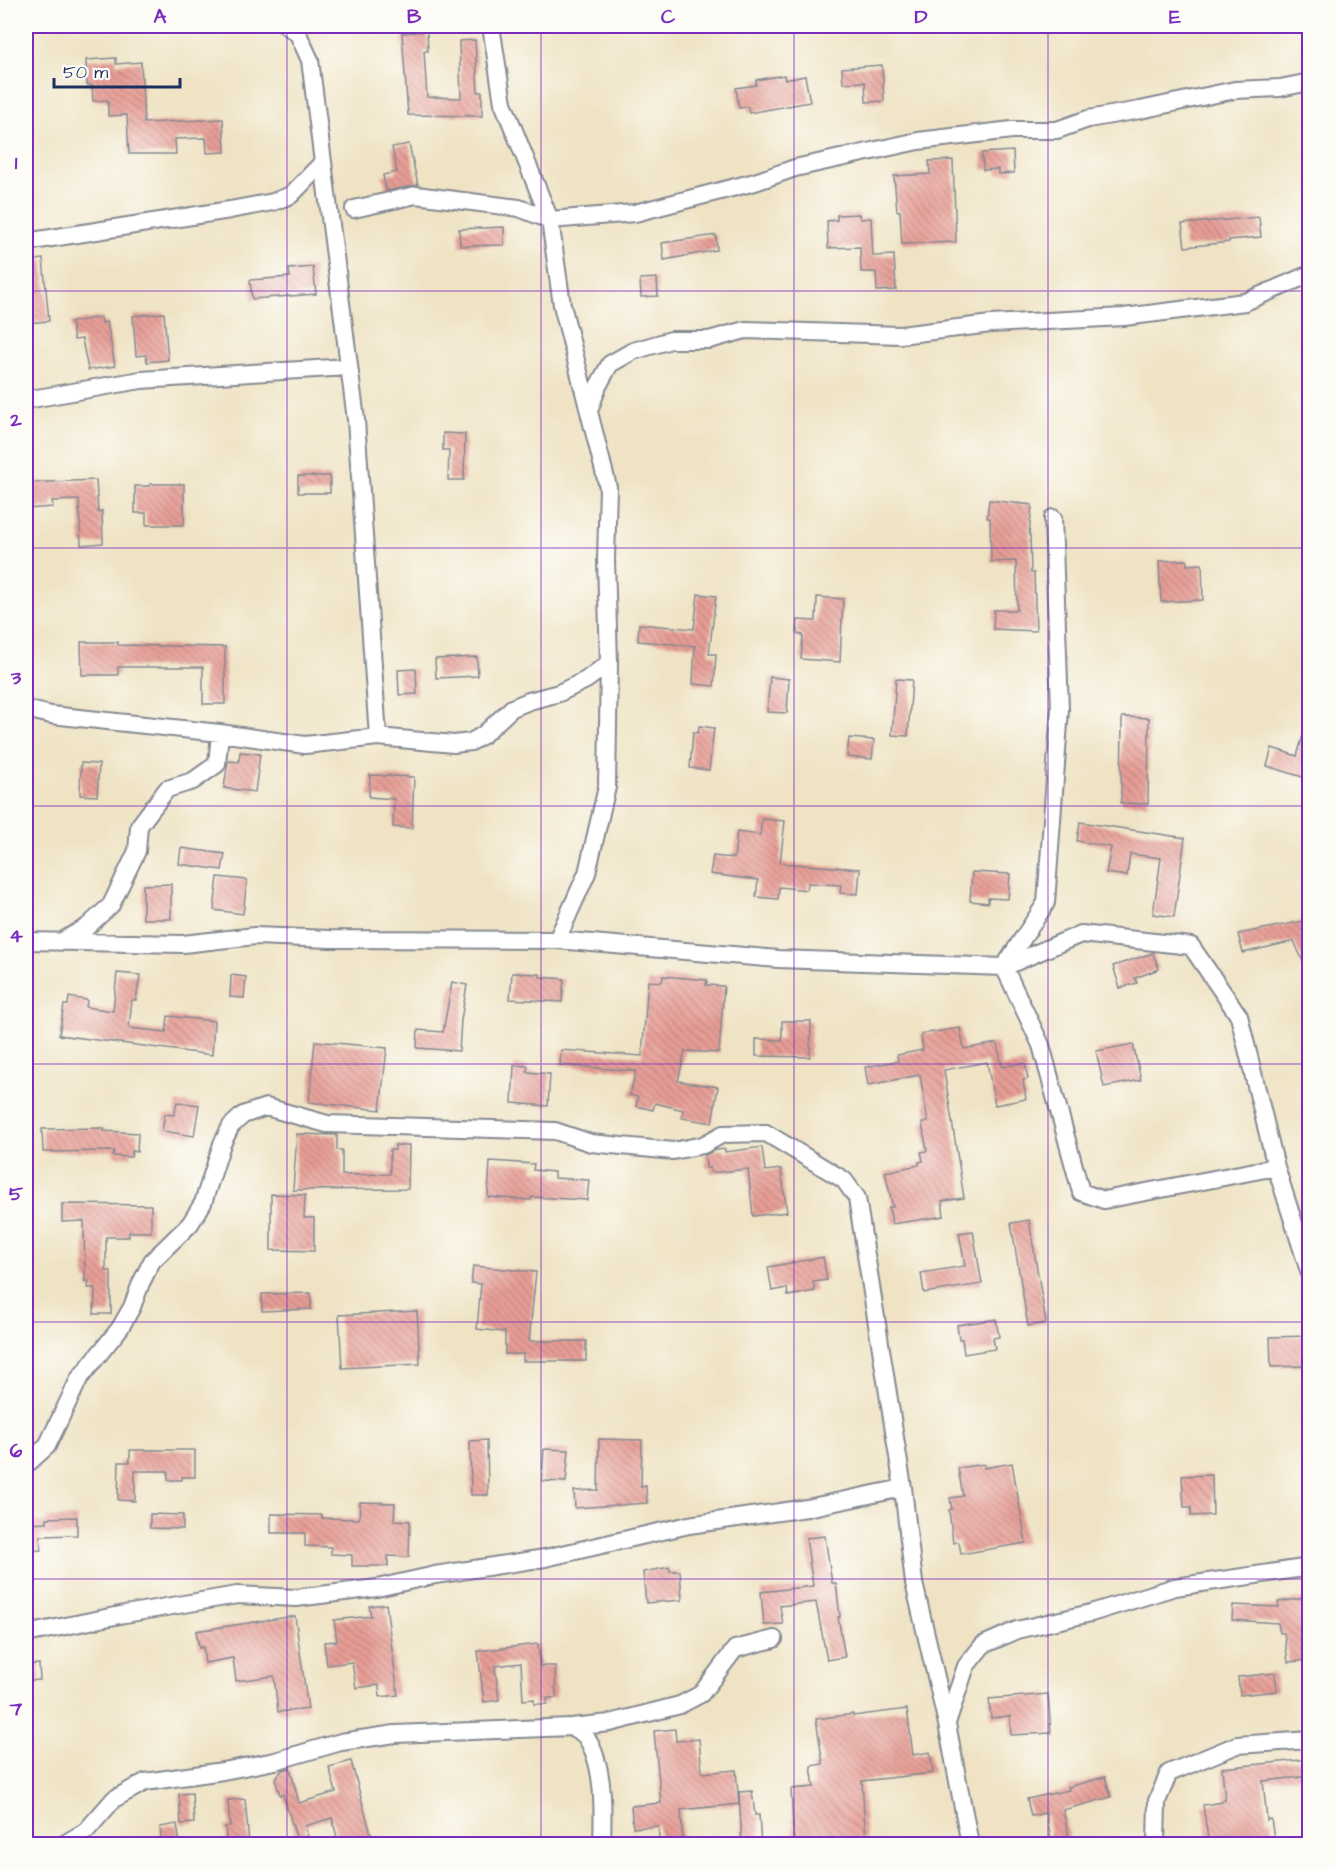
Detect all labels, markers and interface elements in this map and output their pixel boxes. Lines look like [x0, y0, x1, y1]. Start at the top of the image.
text: A [154, 3, 167, 31]
text: B [407, 3, 422, 31]
text: C [661, 3, 676, 31]
text: D [915, 3, 928, 31]
text: E [1169, 3, 1181, 31]
scale bar [54, 51, 180, 89]
text: 50 m [63, 60, 108, 85]
text: 1 [15, 149, 18, 177]
text: 2 [9, 406, 22, 434]
text: 3 [10, 664, 22, 692]
text: 4 [9, 922, 23, 950]
text: 5 [9, 1180, 24, 1208]
text: 6 [10, 1437, 23, 1465]
text: 7 [9, 1695, 23, 1723]

